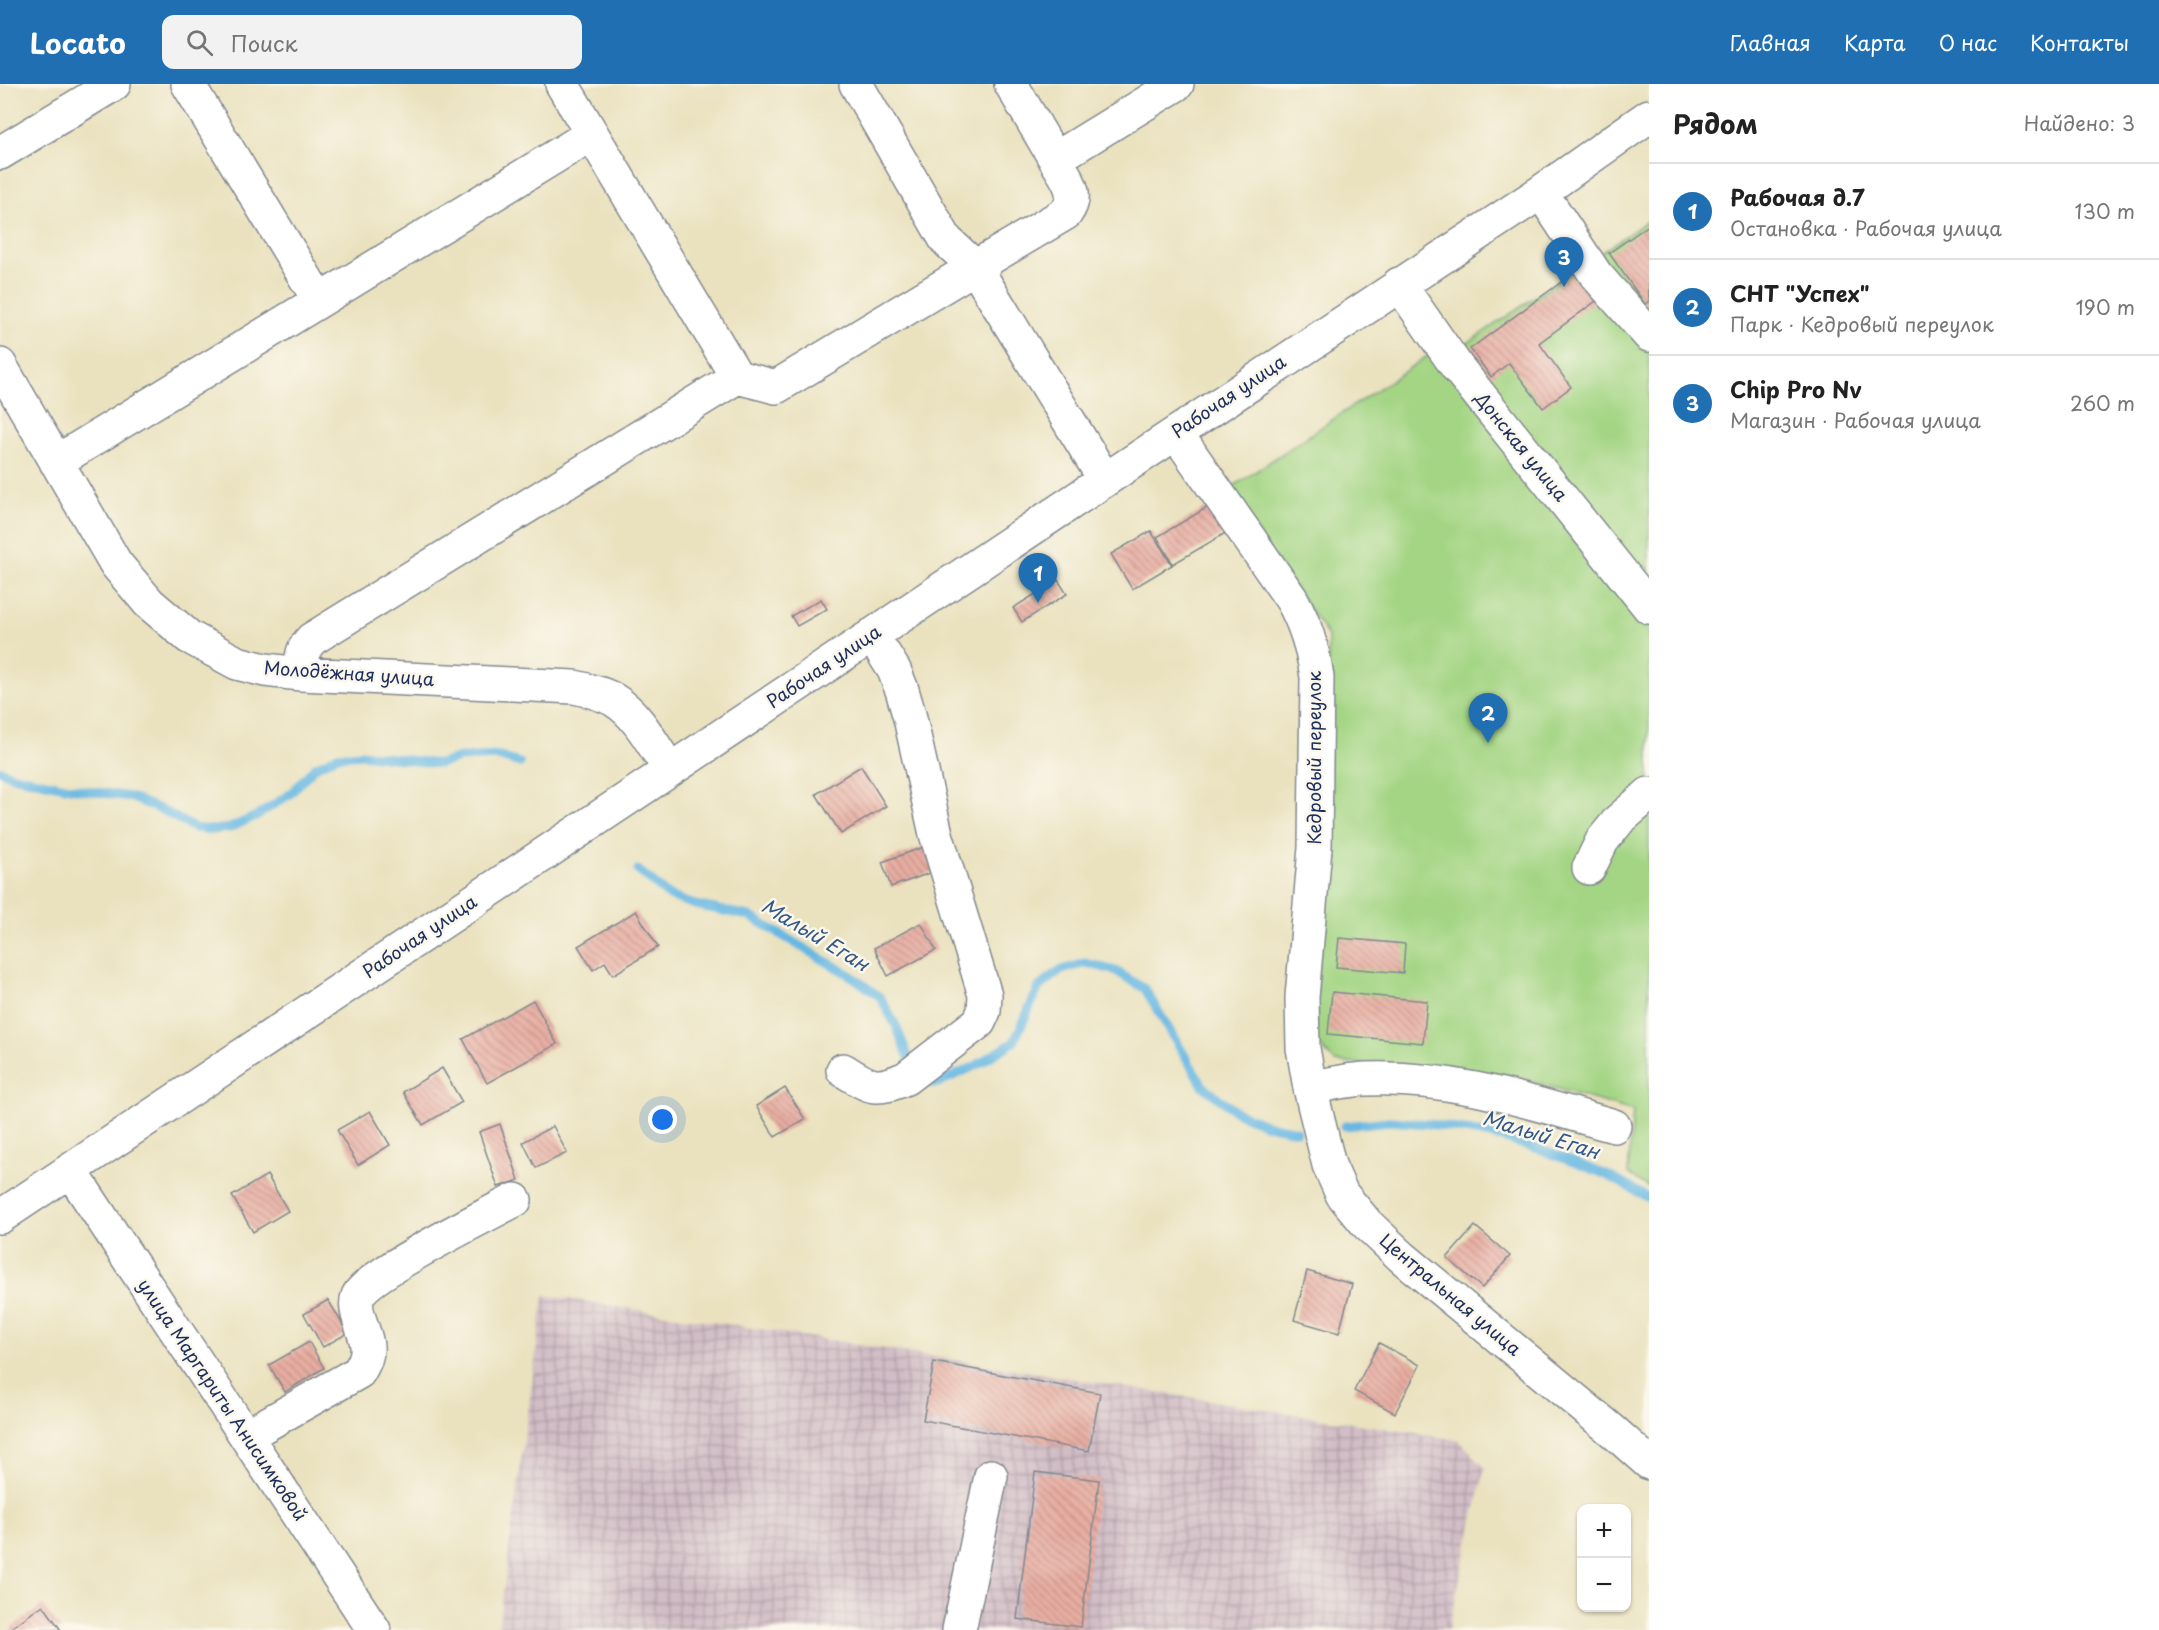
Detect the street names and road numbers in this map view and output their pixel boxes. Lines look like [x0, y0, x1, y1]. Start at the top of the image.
street label: Рабочая улица [1166, 347, 1291, 444]
street label: Донская улица [1469, 385, 1575, 507]
street label: Рабочая улица [761, 617, 886, 714]
street label: Молодёжная улица [263, 653, 436, 692]
street label: Кедровый переулок [1300, 671, 1327, 845]
street label: Рабочая улица [357, 887, 482, 984]
street label: Центральная улица [1374, 1226, 1528, 1362]
street label: улица Маргариты Анисимковой [132, 1273, 315, 1526]

